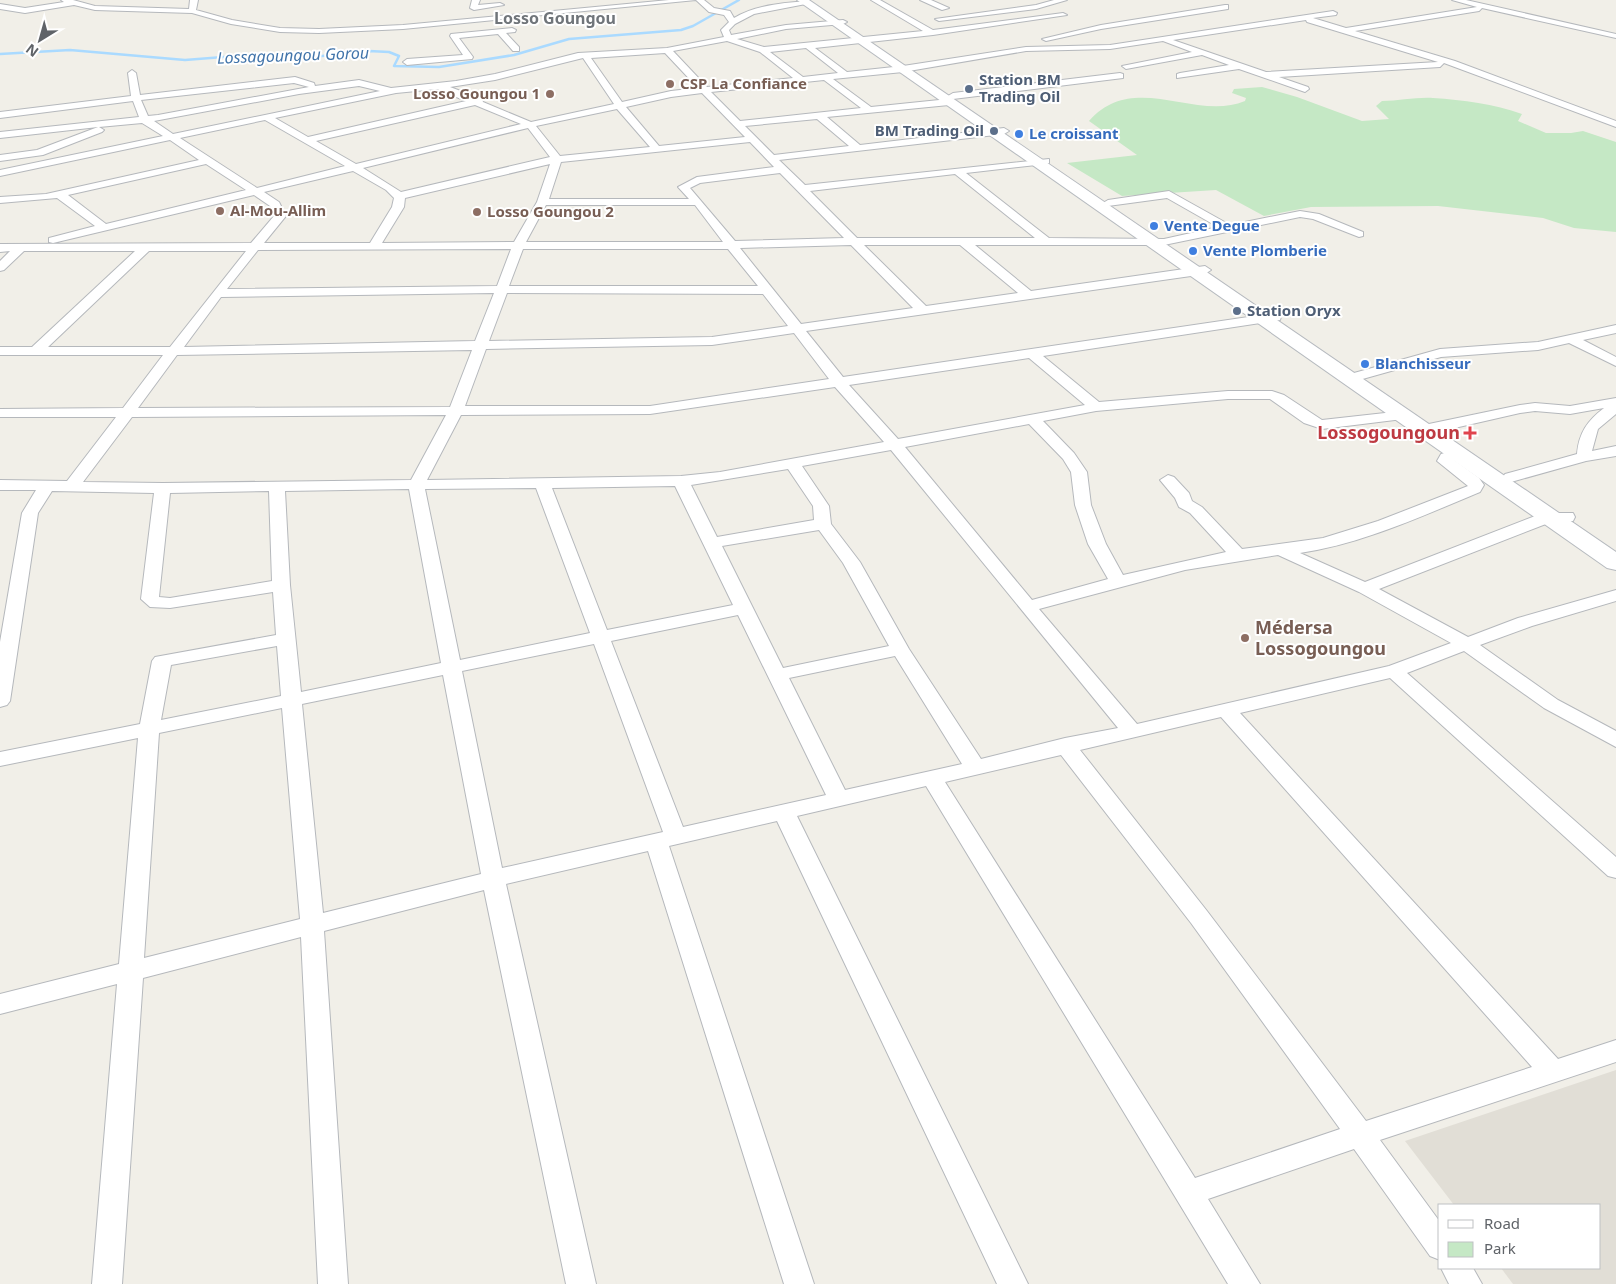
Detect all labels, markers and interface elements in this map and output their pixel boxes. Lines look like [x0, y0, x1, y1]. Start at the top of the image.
district label: Losso Goungou [494, 7, 616, 29]
north arrow [15, 15, 65, 65]
text: N [22, 40, 42, 62]
water label: Lossagoungou Gorou [217, 41, 369, 69]
place label: Station BM Trading Oil [979, 69, 1061, 106]
place label: CSP La Confiance [680, 73, 807, 93]
marker: CSP La Confiance [664, 78, 676, 90]
place label: Losso Goungou 1 [413, 83, 540, 103]
marker: Station BM Trading Oil [963, 83, 975, 95]
marker: Losso Goungou 1 [544, 88, 556, 100]
place label: BM Trading Oil [875, 120, 984, 140]
place label: Le croissant [1029, 123, 1119, 143]
marker: BM Trading Oil [988, 125, 1000, 137]
marker: Le croissant [1013, 128, 1025, 140]
place label: Al-Mou-Allim [230, 200, 326, 220]
place label: Losso Goungou 2 [487, 201, 614, 221]
marker: Al-Mou-Allim [214, 205, 226, 217]
marker: Losso Goungou 2 [471, 206, 483, 218]
place label: Vente Degue [1164, 215, 1260, 235]
marker: Vente Degue [1148, 220, 1160, 232]
place label: Vente Plomberie [1203, 240, 1327, 260]
marker: Vente Plomberie [1187, 245, 1199, 257]
place label: Station Oryx [1247, 300, 1341, 320]
marker: Station Oryx [1231, 305, 1243, 317]
place label: Blanchisseur [1375, 353, 1471, 373]
marker: Blanchisseur [1359, 358, 1371, 370]
place label: Lossogoungoun [1317, 420, 1460, 444]
marker: Lossogoungoun [1464, 427, 1476, 439]
place label: Médersa Lossogoungou [1255, 615, 1386, 660]
marker: Médersa Lossogoungou [1239, 632, 1251, 644]
legend [1438, 1204, 1601, 1269]
text: Road [1484, 1213, 1520, 1233]
text: Park [1484, 1238, 1516, 1258]

